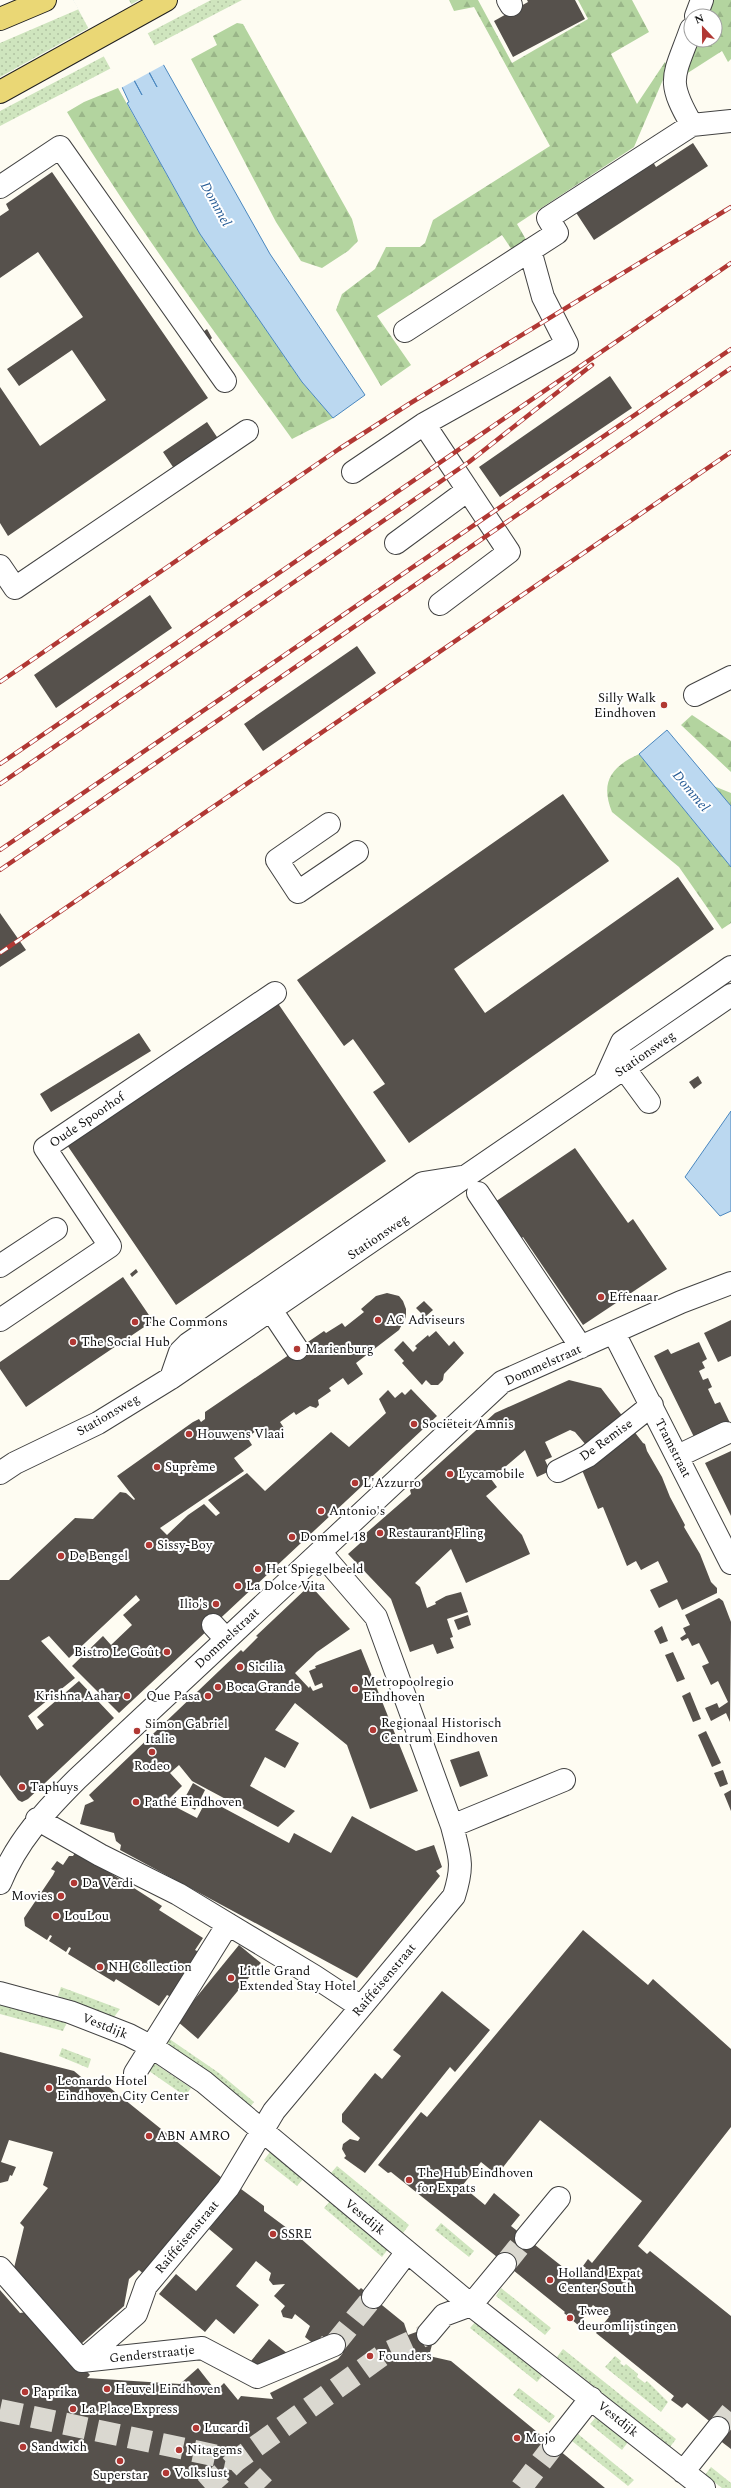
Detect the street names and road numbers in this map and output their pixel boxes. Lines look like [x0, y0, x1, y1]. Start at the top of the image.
street label: Stationsweg [611, 1026, 679, 1082]
street label: Oude Spoorhof [45, 1086, 130, 1153]
street label: Stationsweg [343, 1209, 413, 1265]
street label: Dommelstraat [501, 1339, 585, 1391]
street label: Stationsweg [73, 1389, 143, 1441]
street label: De Remise [575, 1414, 637, 1466]
street label: Tramstraat [650, 1415, 697, 1481]
street label: Dommelstraat [190, 1602, 264, 1673]
street label: Raiffeisenstraat [347, 1939, 421, 2021]
street label: Vestdijk [79, 2008, 131, 2044]
street label: Vestdijk [340, 2194, 390, 2240]
street label: Raiffeisenstraat [150, 2196, 224, 2278]
street label: Genderstraatje [108, 2340, 196, 2368]
street label: Vestdijk [593, 2396, 643, 2442]

